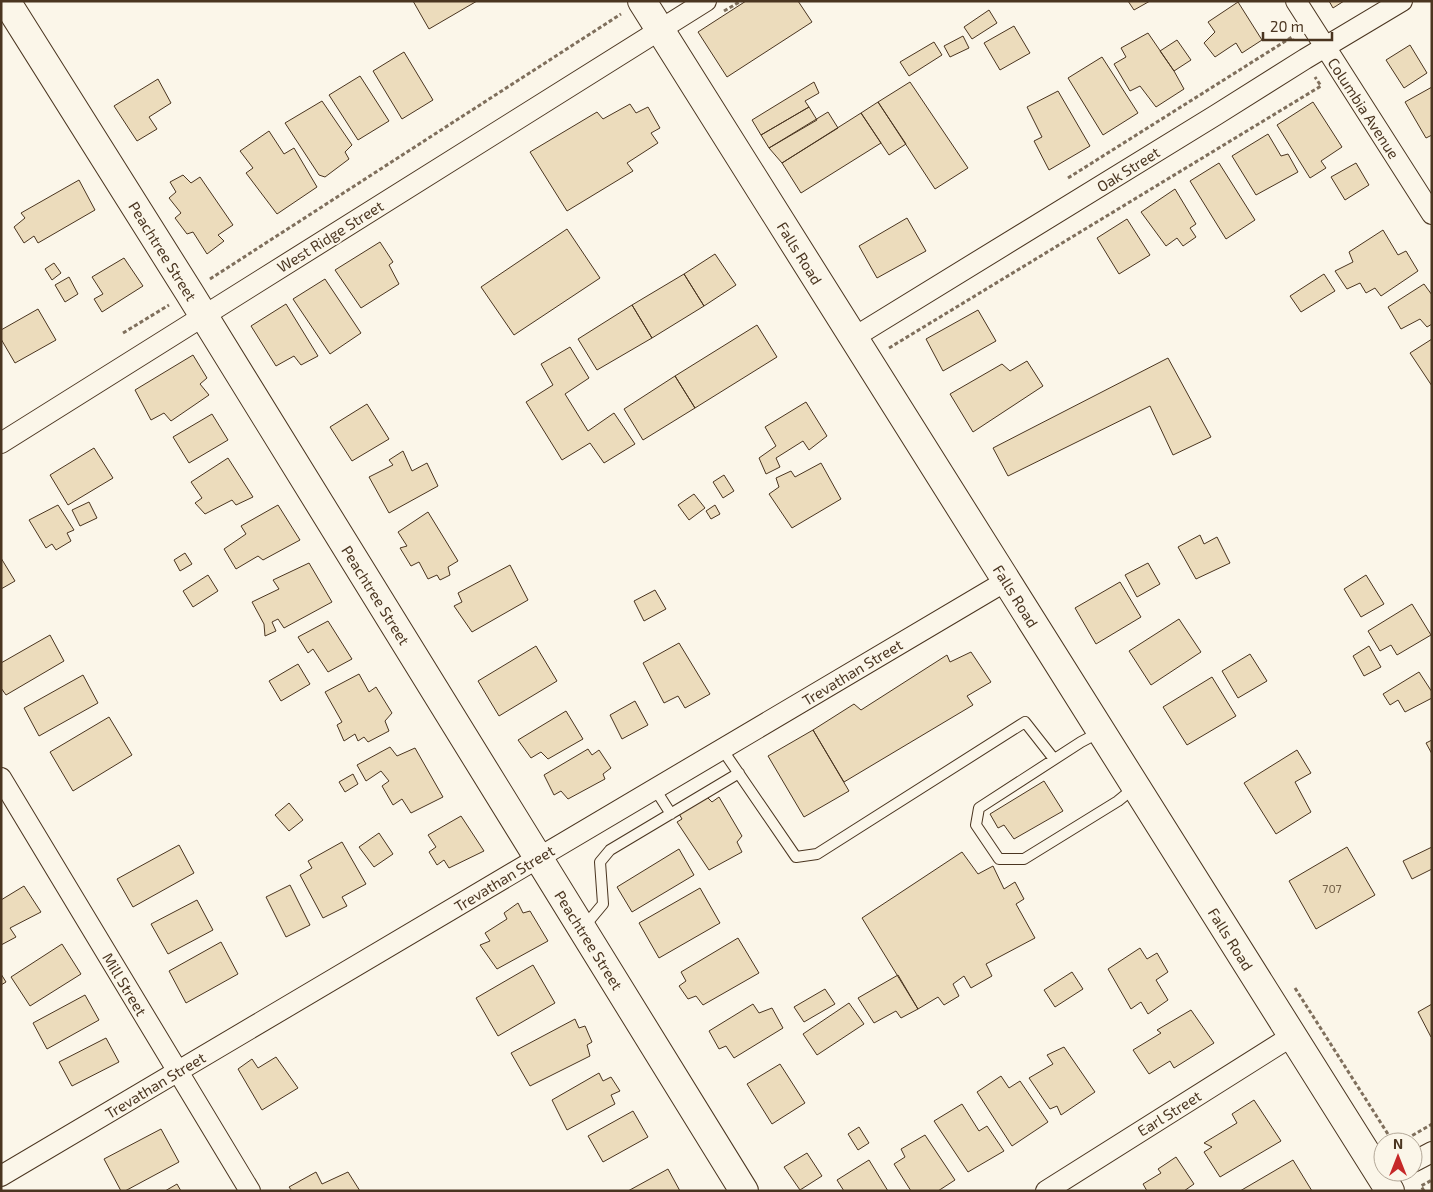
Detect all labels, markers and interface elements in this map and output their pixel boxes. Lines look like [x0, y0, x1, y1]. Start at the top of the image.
scale bar [1263, 10, 1332, 42]
text: 20 m [1270, 17, 1304, 35]
street label: Columbia Avenue [1325, 54, 1403, 162]
street label: Oak Street [1093, 142, 1163, 195]
street label: West Ridge Street [274, 196, 387, 276]
street label: Peachtree Street [125, 198, 201, 304]
street label: Falls Road [774, 218, 826, 288]
street label: Peachtree Street [338, 542, 414, 648]
street label: Falls Road [990, 561, 1042, 631]
street label: Trevathan Street [799, 635, 906, 709]
street label: Trevathan Street [451, 841, 558, 915]
house number: 707 [1322, 881, 1342, 895]
street label: Peachtree Street [551, 887, 627, 993]
street label: Falls Road [1205, 904, 1257, 974]
street label: Mill Street [99, 949, 151, 1019]
street label: Trevathan Street [102, 1048, 209, 1122]
street label: Earl Street [1134, 1086, 1204, 1140]
north arrow [1373, 1132, 1423, 1182]
text: N [1393, 1135, 1403, 1152]

